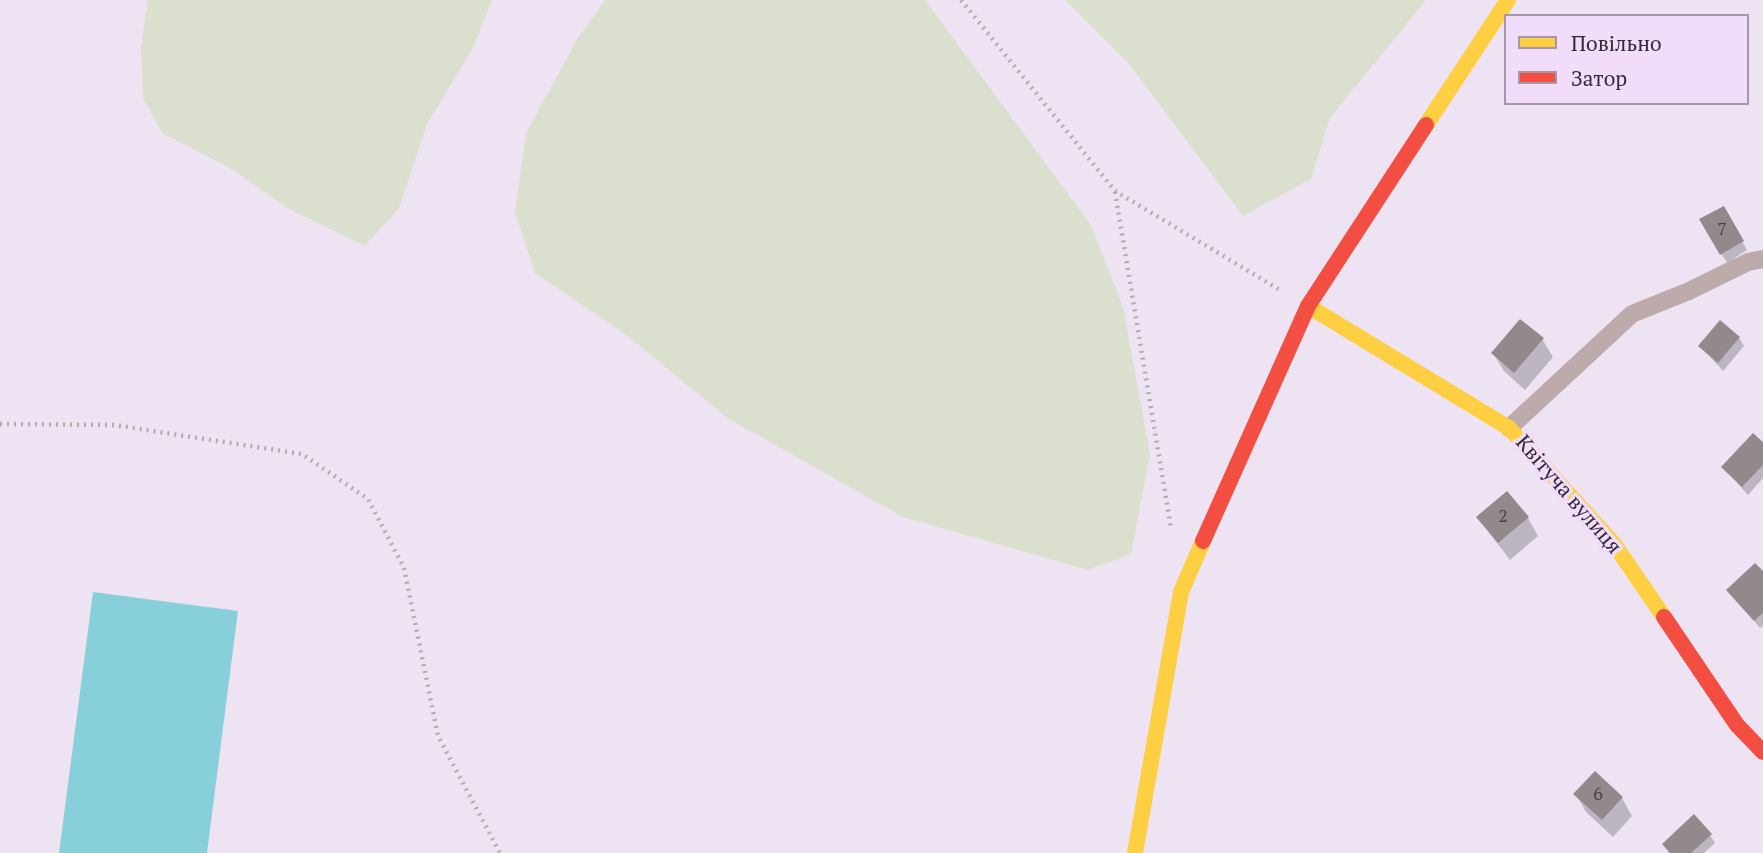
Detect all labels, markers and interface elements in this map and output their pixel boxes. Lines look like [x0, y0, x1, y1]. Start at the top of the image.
legend [1504, 14, 1749, 105]
text: Повільно [1571, 29, 1662, 57]
text: Затор [1571, 64, 1627, 92]
house number: 7 [1717, 219, 1727, 241]
street label: Квітуча вулиця [1510, 431, 1626, 559]
house number: 2 [1498, 506, 1508, 528]
house number: 6 [1593, 784, 1603, 806]

